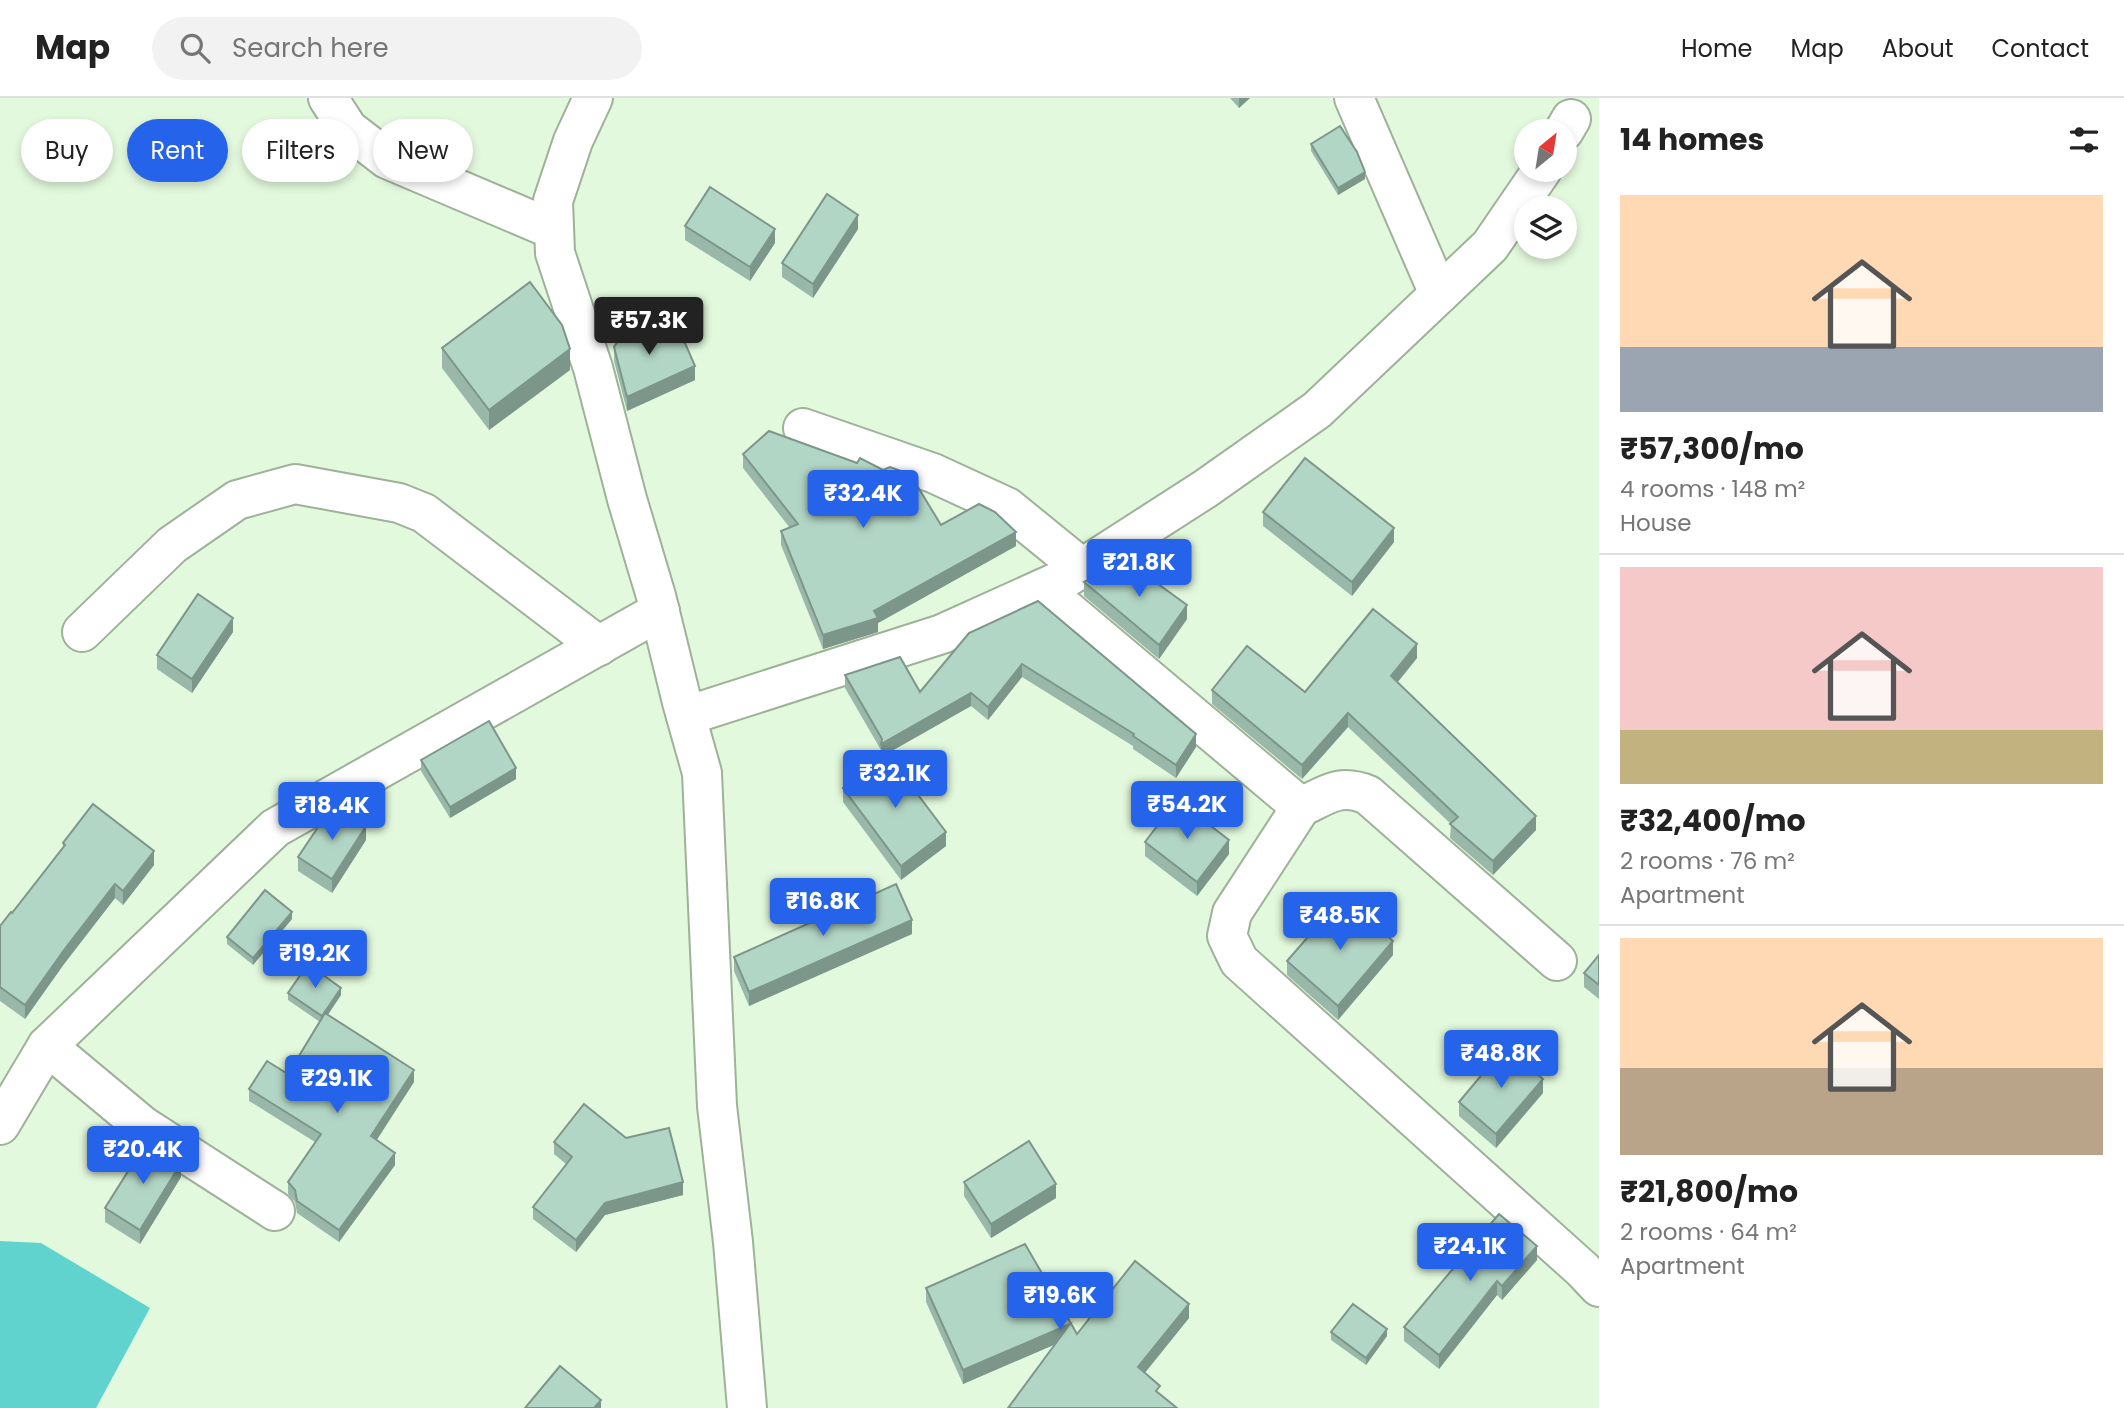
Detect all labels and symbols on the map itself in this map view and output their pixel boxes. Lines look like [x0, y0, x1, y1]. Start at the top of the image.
north arrow [1514, 119, 1577, 182]
pin: ₹57.3K [592, 298, 706, 357]
pin: ₹32.4K [806, 470, 920, 530]
pin: ₹21.8K [1082, 540, 1196, 599]
pin: ₹32.1K [838, 750, 952, 810]
pin: ₹18.4K [275, 782, 389, 842]
pin: ₹54.2K [1130, 782, 1244, 841]
pin: ₹16.8K [766, 878, 880, 938]
pin: ₹48.5K [1283, 892, 1397, 952]
pin: ₹19.2K [258, 930, 372, 990]
pin: ₹48.8K [1444, 1030, 1558, 1090]
pin: ₹29.1K [280, 1056, 394, 1115]
pin: ₹20.4K [86, 1126, 200, 1186]
pin: ₹24.1K [1413, 1224, 1527, 1283]
pin: ₹19.6K [1003, 1272, 1117, 1332]

